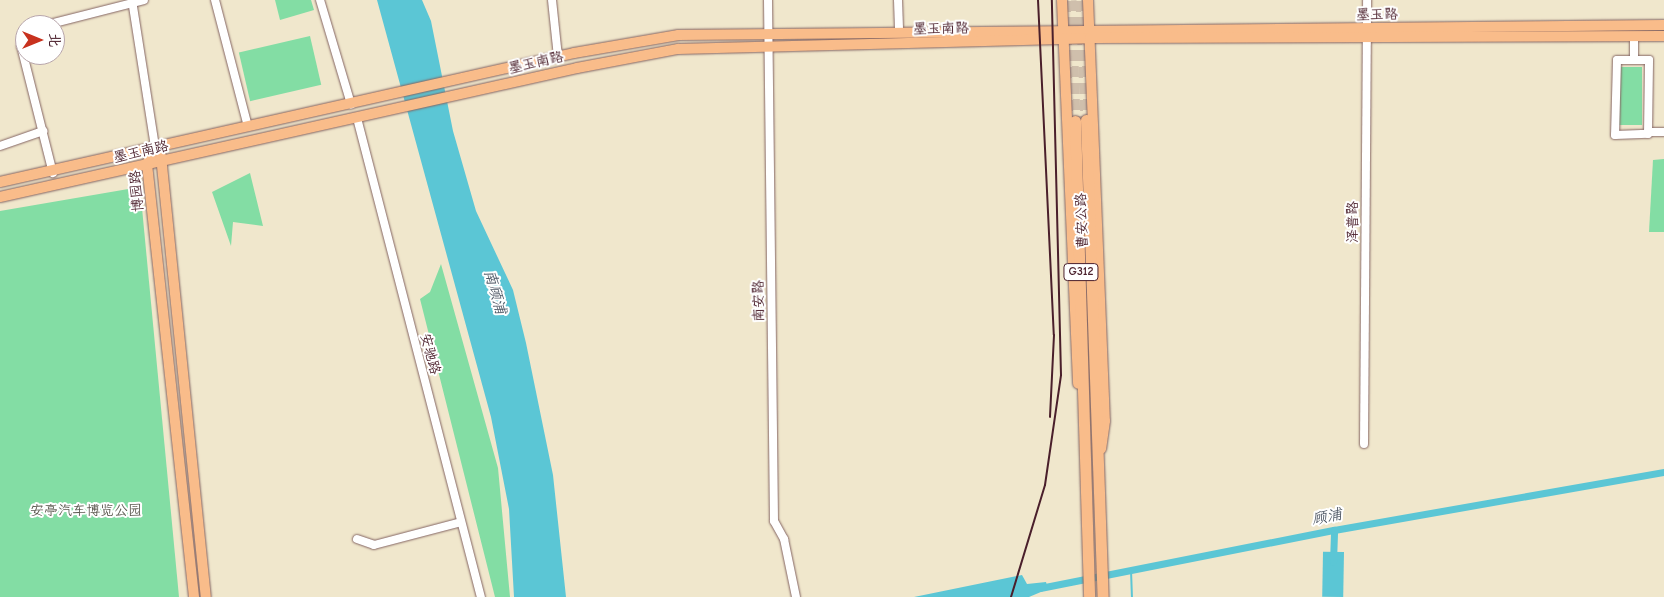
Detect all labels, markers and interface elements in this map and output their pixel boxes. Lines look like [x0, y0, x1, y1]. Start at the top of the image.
street label: 墨玉路 [1356, 6, 1398, 24]
north arrow [15, 15, 65, 65]
street label: 墨玉南路 [913, 20, 969, 38]
text: 北 [46, 33, 63, 47]
street label: 墨玉南路 [507, 49, 565, 77]
street label: 墨玉南路 [112, 138, 170, 166]
street label: 博园路 [127, 169, 147, 213]
street label: 曹安公路 [1073, 193, 1091, 249]
street label: 泽普路 [1345, 201, 1361, 243]
road number: G312 [1062, 262, 1100, 282]
water label: 南顾浦 [480, 268, 510, 316]
street label: 南安路 [750, 280, 768, 322]
street label: 安驰路 [416, 332, 444, 376]
park label: 安亭汽车博览公园 [30, 503, 142, 519]
water label: 顾浦 [1311, 505, 1343, 529]

